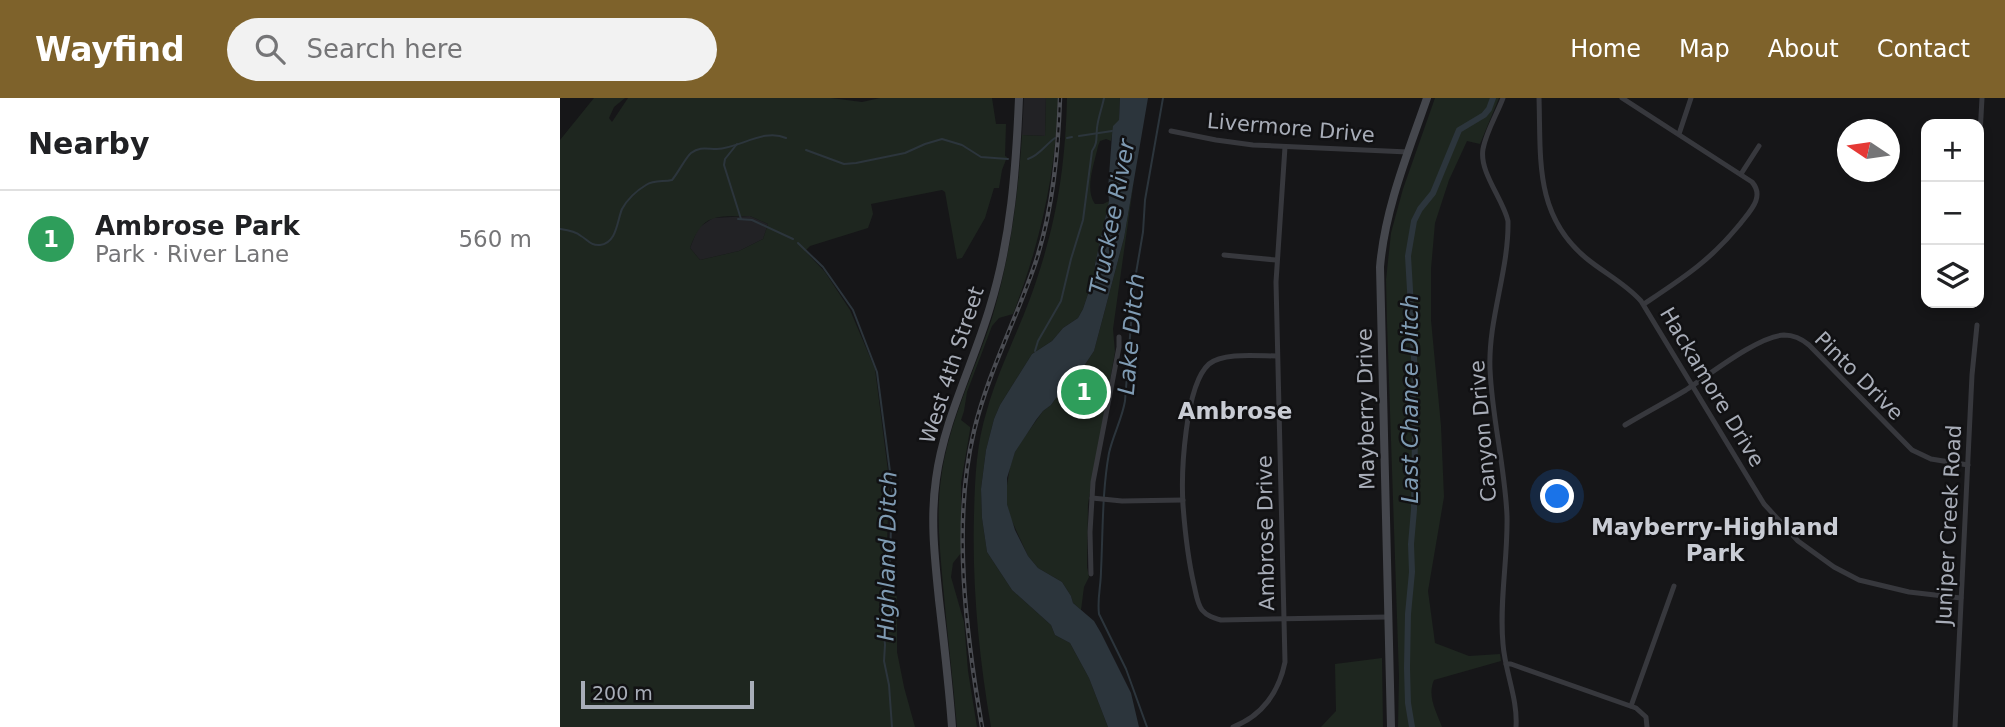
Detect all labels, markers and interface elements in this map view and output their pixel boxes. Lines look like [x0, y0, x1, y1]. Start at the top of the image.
search box [227, 18, 717, 81]
text: Wayfind [35, 30, 185, 69]
icon: search [251, 30, 289, 68]
text: Search here [307, 34, 463, 64]
text: Home [1570, 35, 1641, 63]
text: Map [1679, 35, 1730, 63]
text: About [1768, 35, 1839, 63]
text: Contact [1877, 35, 1970, 63]
street label: Livermore Drive [1206, 109, 1376, 147]
north arrow [1837, 119, 1900, 182]
map controls [1921, 119, 1984, 308]
button: + [1921, 119, 1984, 182]
text: Nearby [28, 126, 150, 161]
water label: Truckee River [1084, 136, 1140, 297]
button: − [1921, 182, 1984, 245]
text: Ambrose Park [95, 211, 300, 241]
text: 1 [43, 226, 59, 252]
text: 560 m [458, 226, 532, 252]
text: Park · River Lane [95, 241, 289, 267]
button: layers [1921, 245, 1984, 308]
water label: Lake Ditch [1113, 272, 1149, 396]
street label: West 4th Street [915, 283, 989, 447]
water label: Last Chance Ditch [1397, 295, 1423, 503]
street label: Hackamore Drive [1655, 303, 1769, 471]
street label: Pinto Drive [1810, 327, 1908, 425]
street label: Mayberry Drive [1353, 328, 1379, 490]
street label: Canyon Drive [1465, 359, 1501, 503]
pin: 1 [1061, 366, 1107, 418]
district label: Ambrose [1178, 398, 1292, 424]
street label: Juniper Creek Road [1932, 424, 1966, 628]
street label: Ambrose Drive [1253, 455, 1279, 611]
water label: Highland Ditch [873, 471, 901, 641]
your location [1540, 479, 1574, 513]
district label: Mayberry-Highland Park [1591, 514, 1839, 566]
scale bar [581, 678, 754, 710]
text: 200 m [592, 682, 653, 704]

